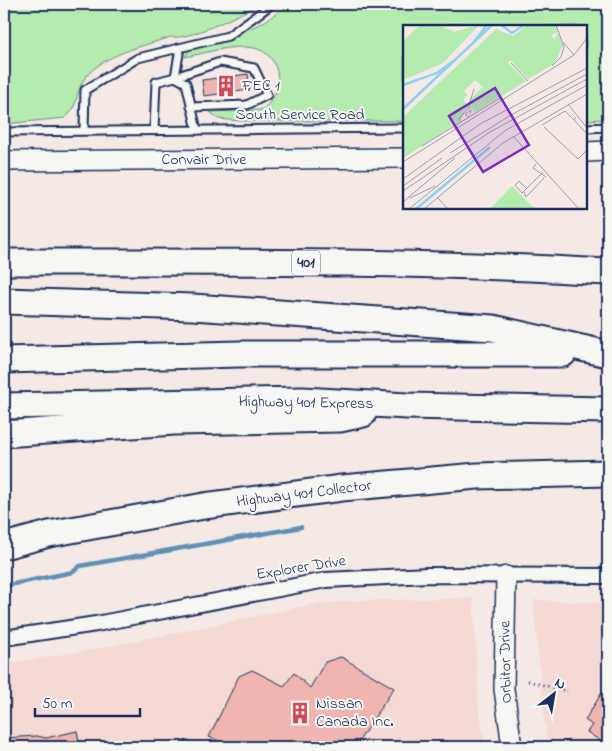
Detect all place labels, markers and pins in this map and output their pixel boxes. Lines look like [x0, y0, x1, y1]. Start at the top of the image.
building icon: FEC 1 [213, 73, 239, 99]
place label: FEC 1 [241, 74, 280, 98]
place label: Nissan Canada Inc. [316, 692, 394, 734]
building icon: Nissan Canada Inc. [287, 700, 313, 726]

